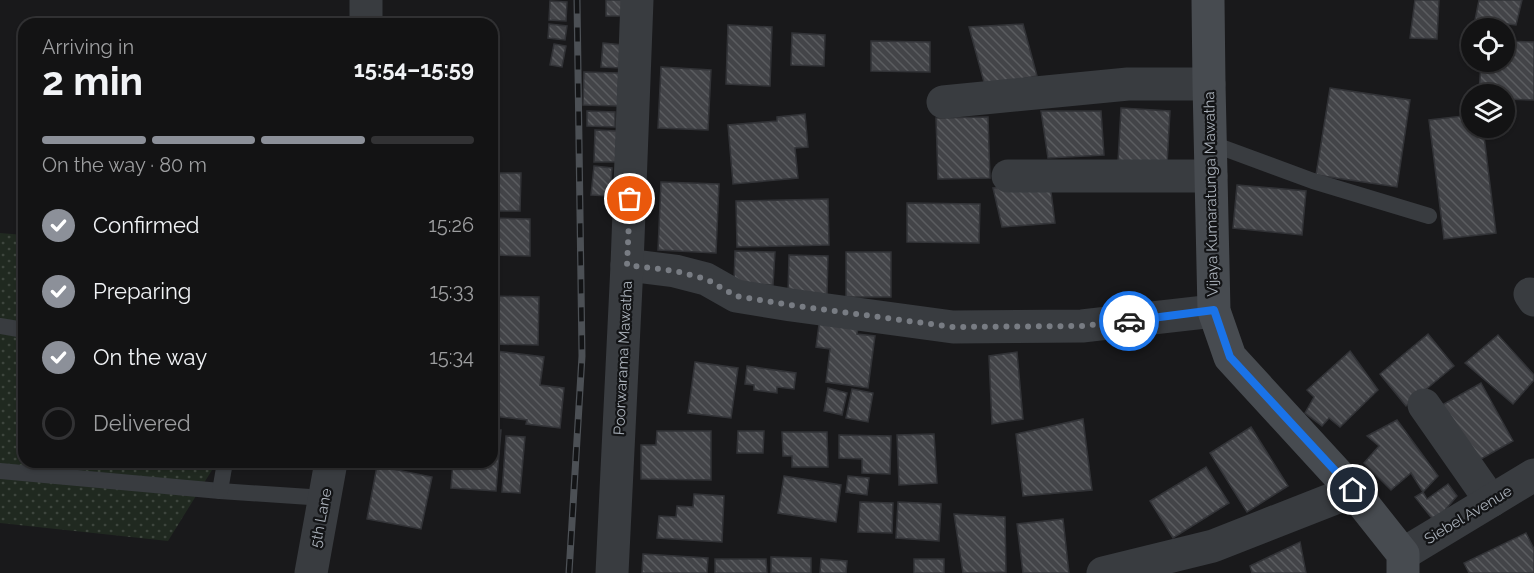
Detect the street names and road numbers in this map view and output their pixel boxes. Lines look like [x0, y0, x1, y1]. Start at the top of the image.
street label: Vijaya Kumaratunga Mawatha [1200, 91, 1222, 297]
street label: Poorwarama Mawatha [610, 280, 636, 436]
street label: Siebel Avenue [1421, 482, 1515, 548]
street label: 5th Lane [306, 487, 336, 549]

